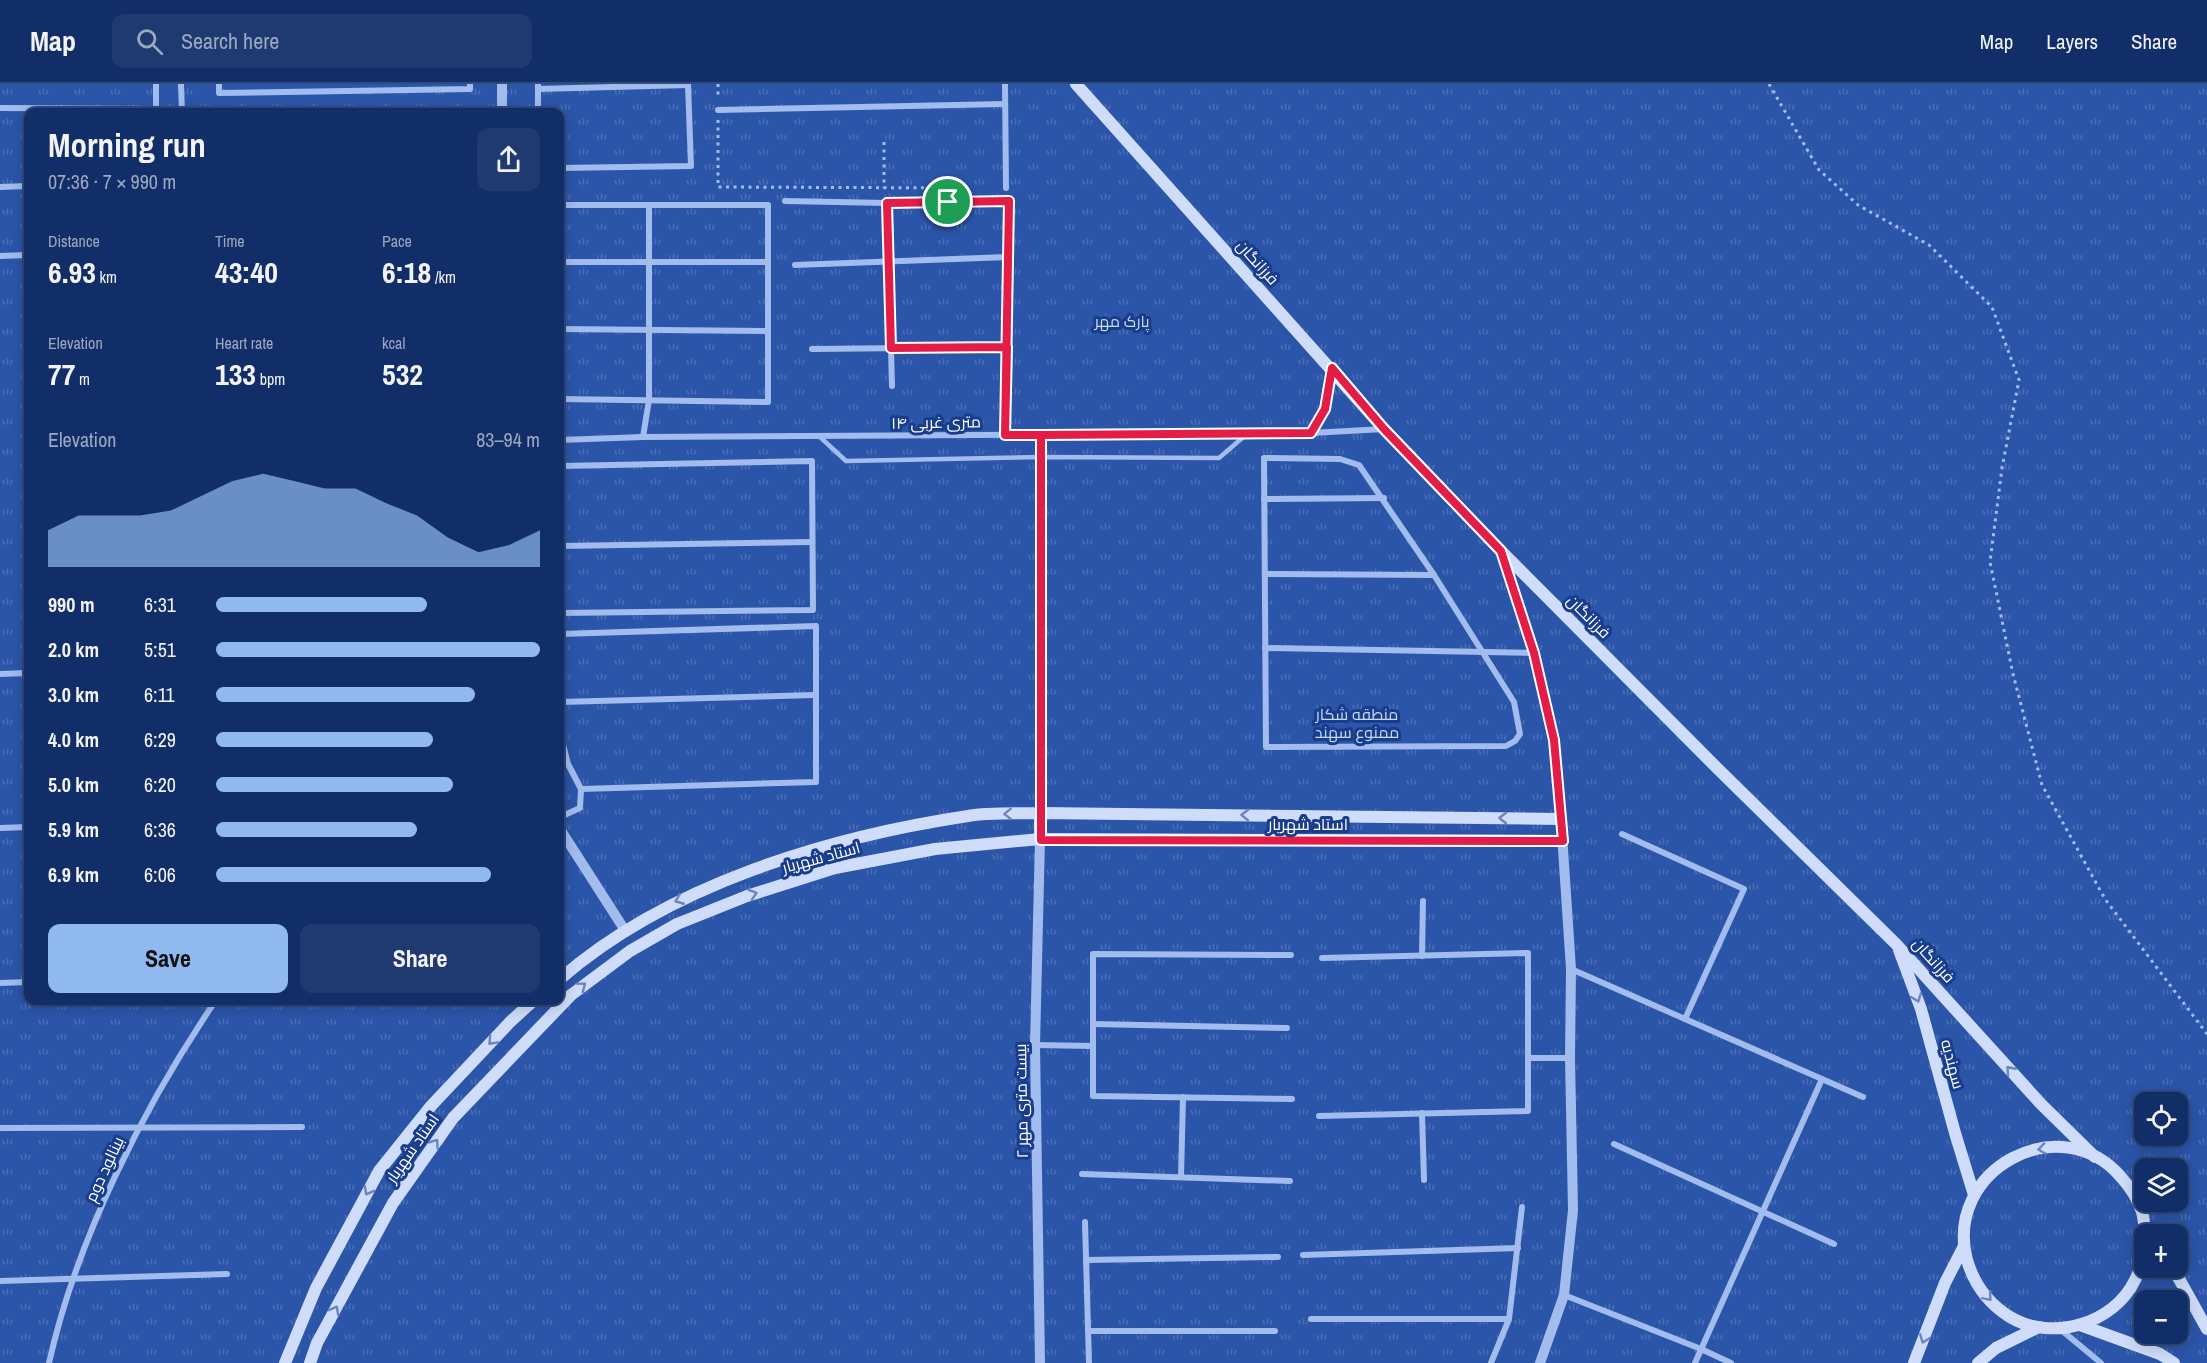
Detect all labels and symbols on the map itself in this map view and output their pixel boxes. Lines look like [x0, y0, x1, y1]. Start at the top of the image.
pin [922, 176, 973, 227]
street label: فرزانگان [1232, 235, 1284, 289]
park label: پارک مهر [1093, 310, 1150, 333]
street label: ۱۴ متری غربی [891, 410, 981, 434]
street label: فرزانگان [1562, 589, 1616, 643]
park label: منطقه شکار ممنوع سهند [1315, 703, 1399, 744]
one-way arrow [1003, 808, 1012, 820]
one-way arrow [1240, 809, 1249, 821]
one-way arrow [1498, 812, 1507, 824]
street label: استاد شهریار [1267, 813, 1348, 835]
street label: استاد شهریار [778, 836, 863, 878]
one-way arrow [747, 889, 758, 901]
one-way arrow [674, 893, 685, 905]
street label: فرزانگان [1908, 933, 1960, 987]
one-way arrow [576, 982, 587, 993]
one-way arrow [1910, 992, 1922, 1003]
one-way arrow [488, 1034, 499, 1044]
street label: سهندیه [1936, 1037, 1970, 1091]
street label: بیست متری مهر ۲ [1009, 1043, 1033, 1159]
one-way arrow [2006, 1066, 2017, 1077]
street label: استاد شهریار [379, 1109, 444, 1188]
street label: بینالود دوم [79, 1133, 130, 1206]
one-way arrow [428, 1139, 439, 1150]
one-way arrow [2037, 1143, 2046, 1155]
one-way arrow [364, 1185, 375, 1195]
one-way arrow [1980, 1290, 1991, 1301]
one-way arrow [328, 1306, 339, 1317]
one-way arrow [1919, 1332, 1931, 1343]

